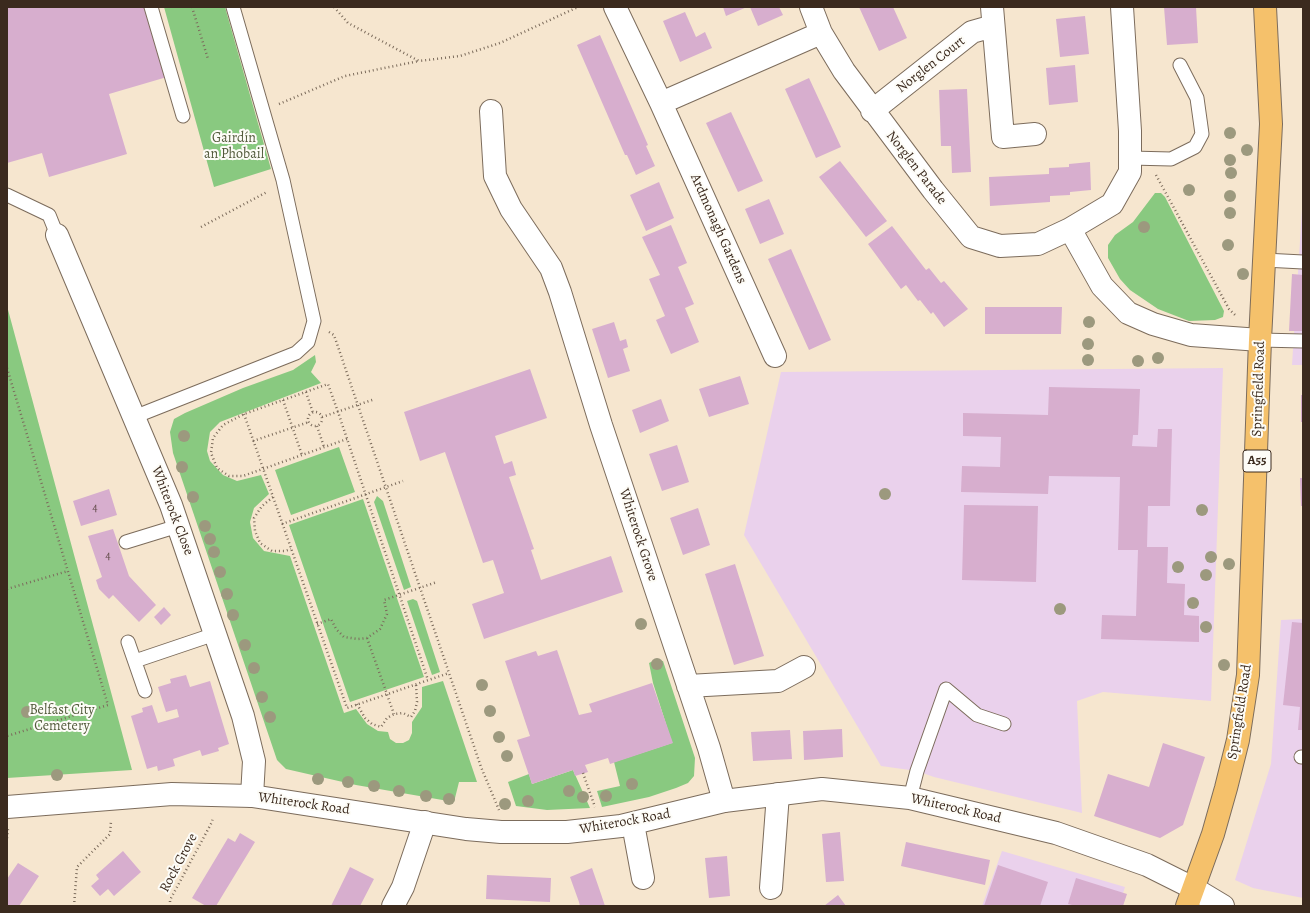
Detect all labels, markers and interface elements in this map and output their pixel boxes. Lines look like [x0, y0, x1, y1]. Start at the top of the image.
street label: Norglen Court [893, 33, 969, 97]
street label: Norglen Parade [882, 128, 950, 208]
park label: Gairdín an Phobail [204, 131, 264, 164]
street label: Ardmonagh Gardens [686, 171, 750, 287]
street label: Springfield Road [1249, 341, 1269, 437]
road number: A55 [1243, 450, 1271, 472]
street label: Whiterock Close [147, 464, 197, 558]
street label: Whiterock Grove [615, 487, 661, 583]
house number: 4 [92, 501, 98, 515]
house number: 4 [105, 549, 111, 563]
street label: Springfield Road [1224, 663, 1256, 761]
park label: Belfast City Cemetery [29, 703, 95, 736]
street label: Whiterock Road [257, 789, 351, 819]
street label: Whiterock Road [909, 790, 1003, 828]
street label: Whiterock Road [578, 806, 672, 838]
street label: Rock Grove [157, 831, 201, 895]

